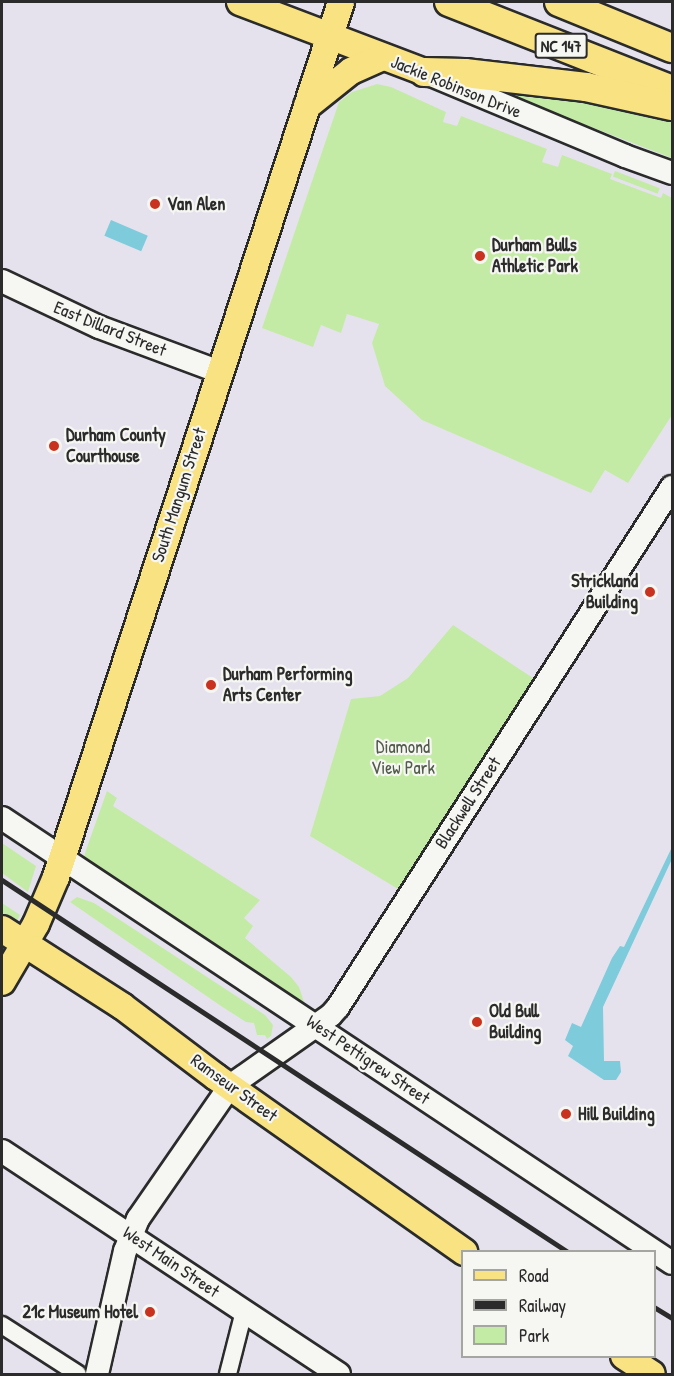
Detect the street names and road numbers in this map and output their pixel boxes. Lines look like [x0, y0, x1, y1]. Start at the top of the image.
road number: NC 147 [534, 33, 588, 59]
street label: Jackie Robinson Drive [388, 51, 524, 123]
street label: East Dillard Street [50, 297, 170, 361]
street label: South Mangum Street [147, 425, 211, 565]
street label: Blackwell Street [430, 753, 506, 853]
street label: West Pettigrew Street [302, 1011, 434, 1109]
street label: Ramseur Street [186, 1049, 282, 1127]
street label: West Main Street [119, 1222, 223, 1302]

